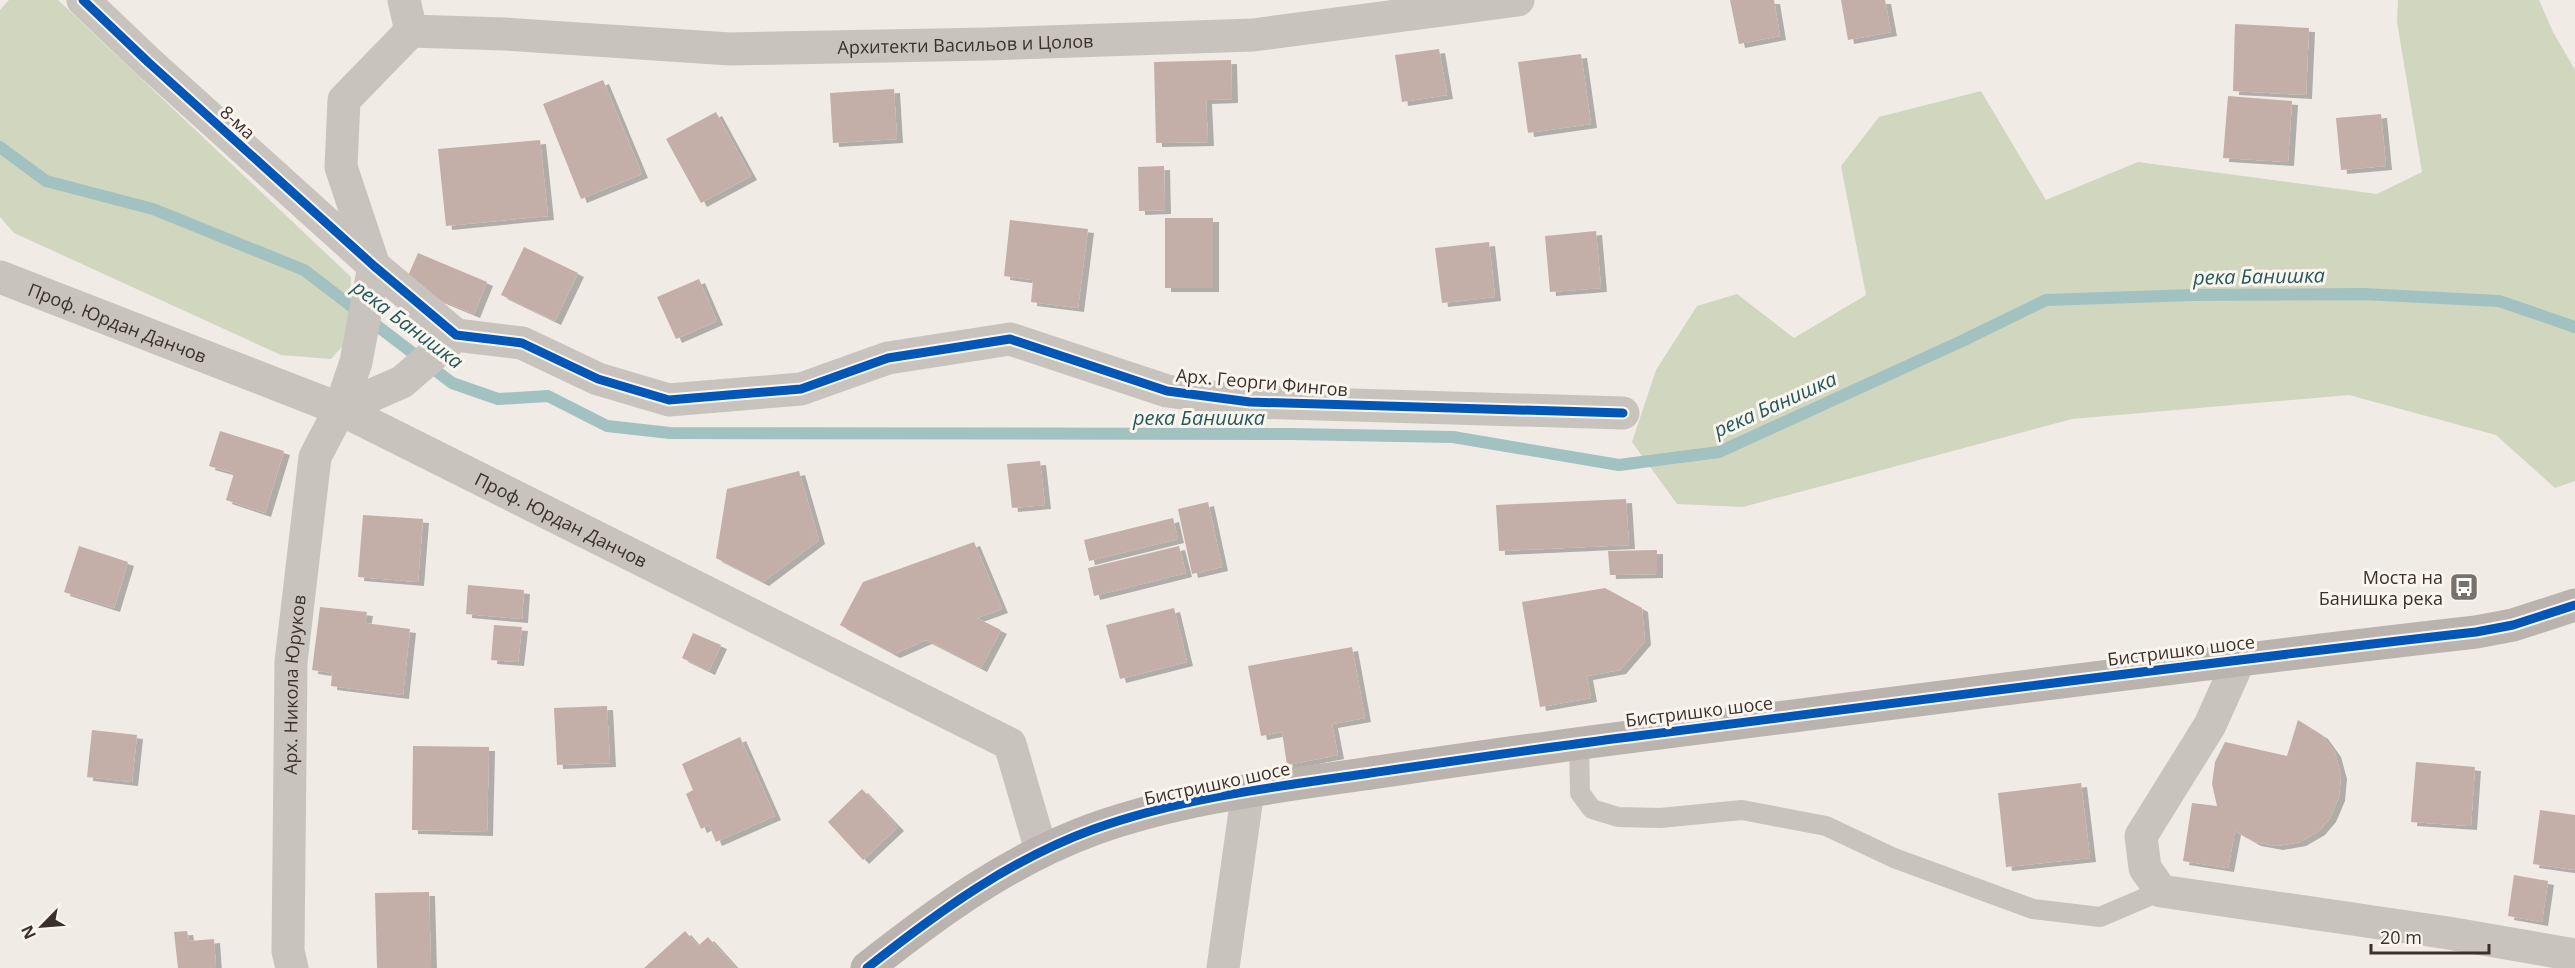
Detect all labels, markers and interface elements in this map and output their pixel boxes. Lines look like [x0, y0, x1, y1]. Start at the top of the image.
street label: Архитекти Васильов и Цолов [837, 28, 1094, 59]
street label: 8-ма [215, 100, 261, 144]
water label: река Банишка [2192, 261, 2325, 291]
water label: река Банишка [346, 273, 469, 375]
street label: Проф. Юрдан Данчов [25, 277, 210, 368]
street label: Арх. Георги Фингов [1175, 363, 1349, 401]
water label: река Банишка [1708, 365, 1841, 444]
water label: река Банишка [1132, 404, 1265, 431]
street label: Проф. Юрдан Данчов [471, 466, 651, 573]
place label: Моста на Банишка река [2319, 565, 2443, 610]
bus stop icon: Моста на Банишка река [2448, 571, 2480, 603]
street label: Арх. Никола Юруков [278, 593, 311, 775]
street label: Бистришко шосе [2106, 629, 2256, 671]
street label: Бистришко шосе [1624, 690, 1774, 732]
street label: Бистришко шосе [1142, 756, 1292, 810]
north arrow [12, 896, 72, 956]
scale bar [2371, 917, 2490, 955]
text: N [16, 922, 41, 943]
text: 20 m [2380, 925, 2422, 949]

